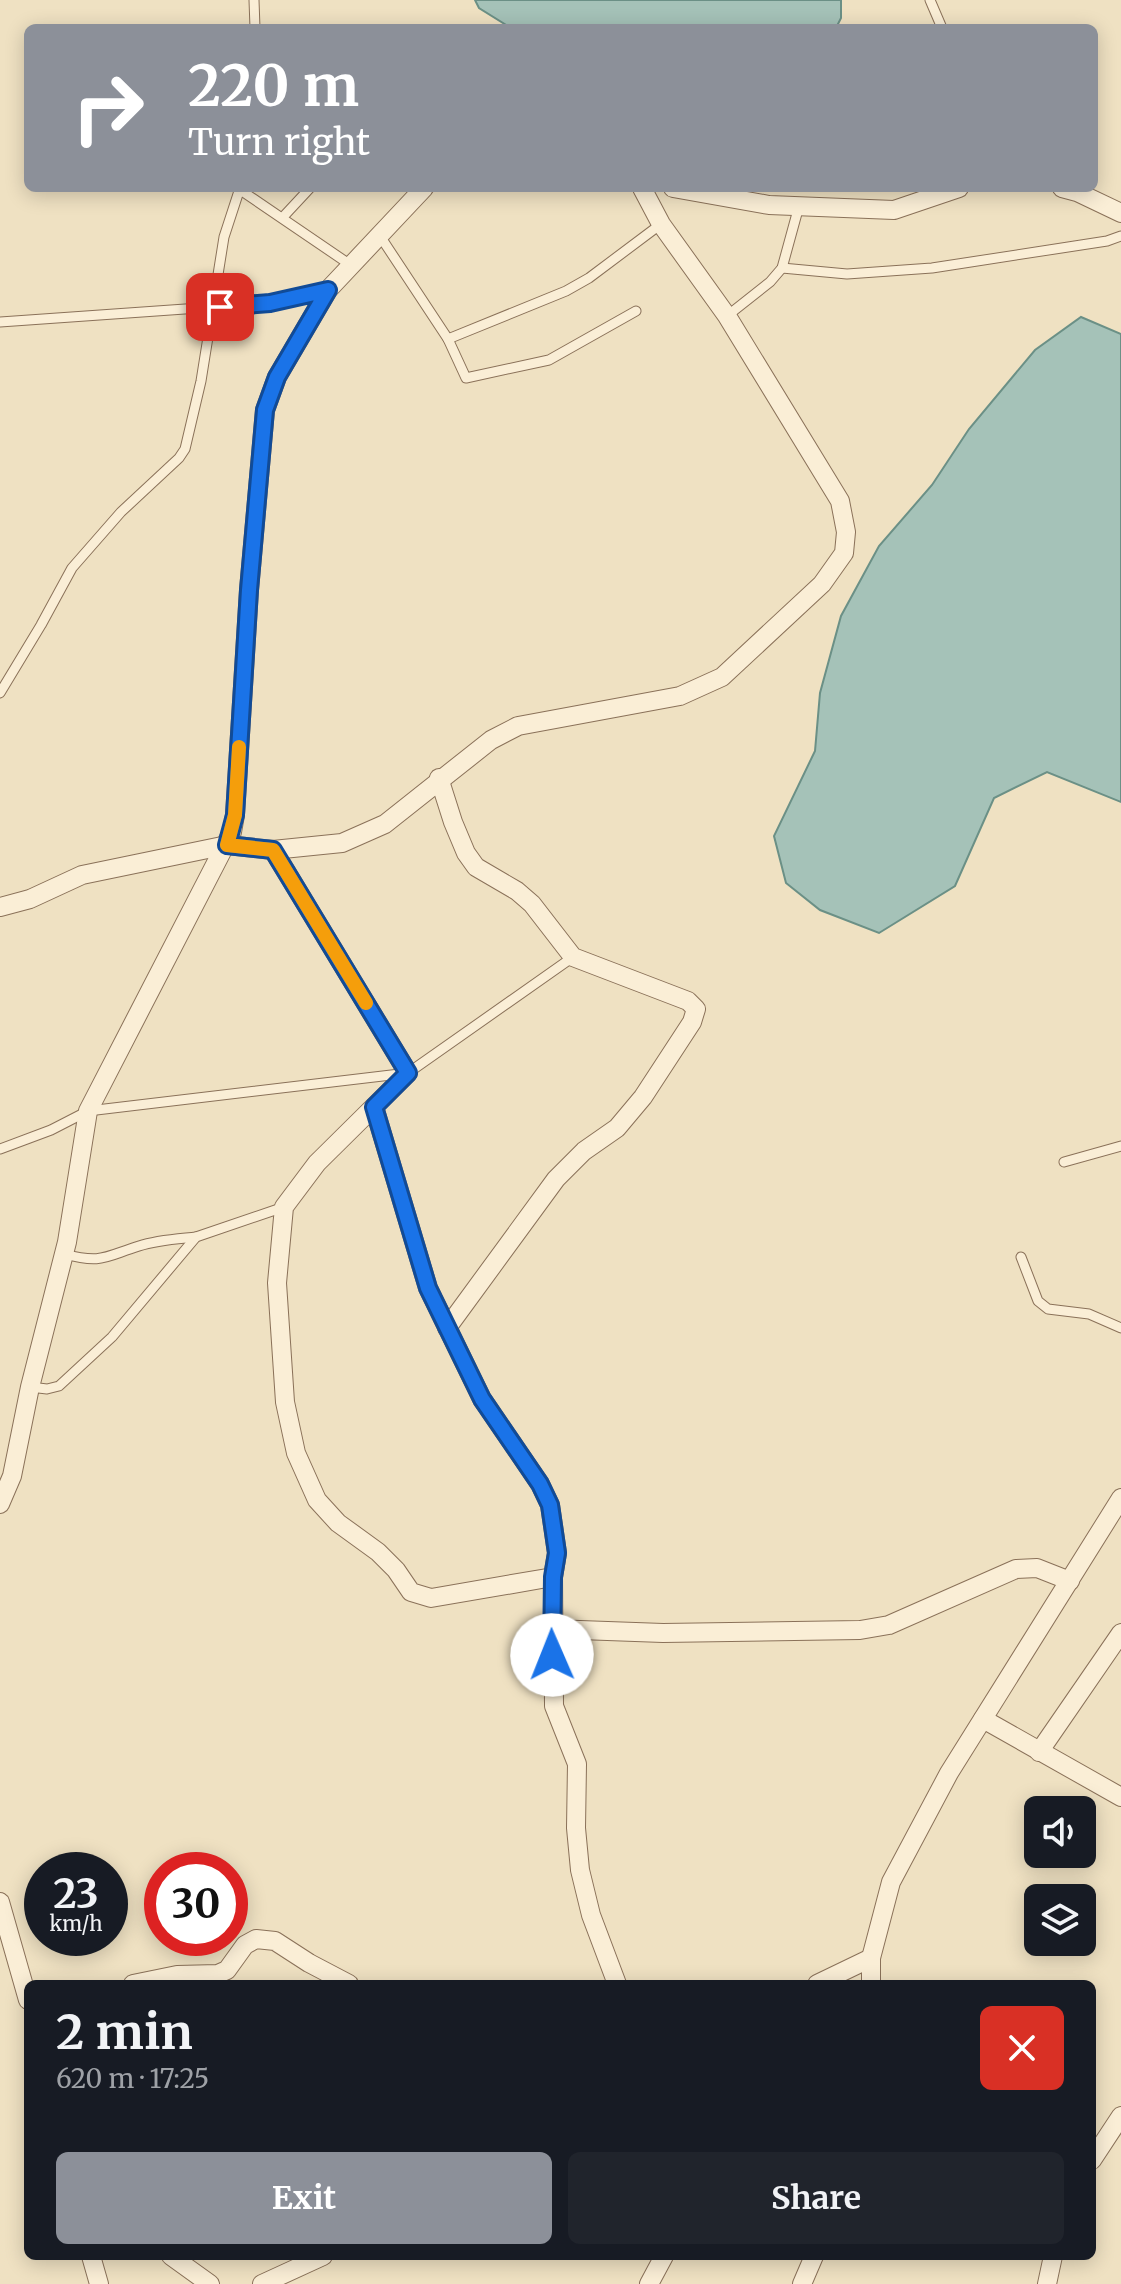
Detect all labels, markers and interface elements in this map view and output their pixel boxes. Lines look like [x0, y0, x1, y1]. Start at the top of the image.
text: 220 m [188, 51, 359, 121]
icon: right [56, 56, 160, 160]
text: Turn right [188, 120, 370, 165]
pin [186, 273, 254, 341]
icon: arrive [198, 285, 242, 329]
position arrow [510, 1613, 594, 1697]
map controls [1024, 1796, 1096, 1956]
button: sound [1024, 1796, 1096, 1868]
speed limit sign: 30 [144, 1852, 248, 1956]
text: 23 [53, 1869, 99, 1919]
button: layers [1024, 1884, 1096, 1956]
text: km/h [50, 1911, 102, 1936]
text: 2 min [56, 2002, 193, 2062]
button: close [980, 2006, 1064, 2090]
text: 620 m · 17:25 [56, 2062, 209, 2095]
button: Exit [56, 2152, 552, 2244]
button: Share [568, 2152, 1064, 2244]

